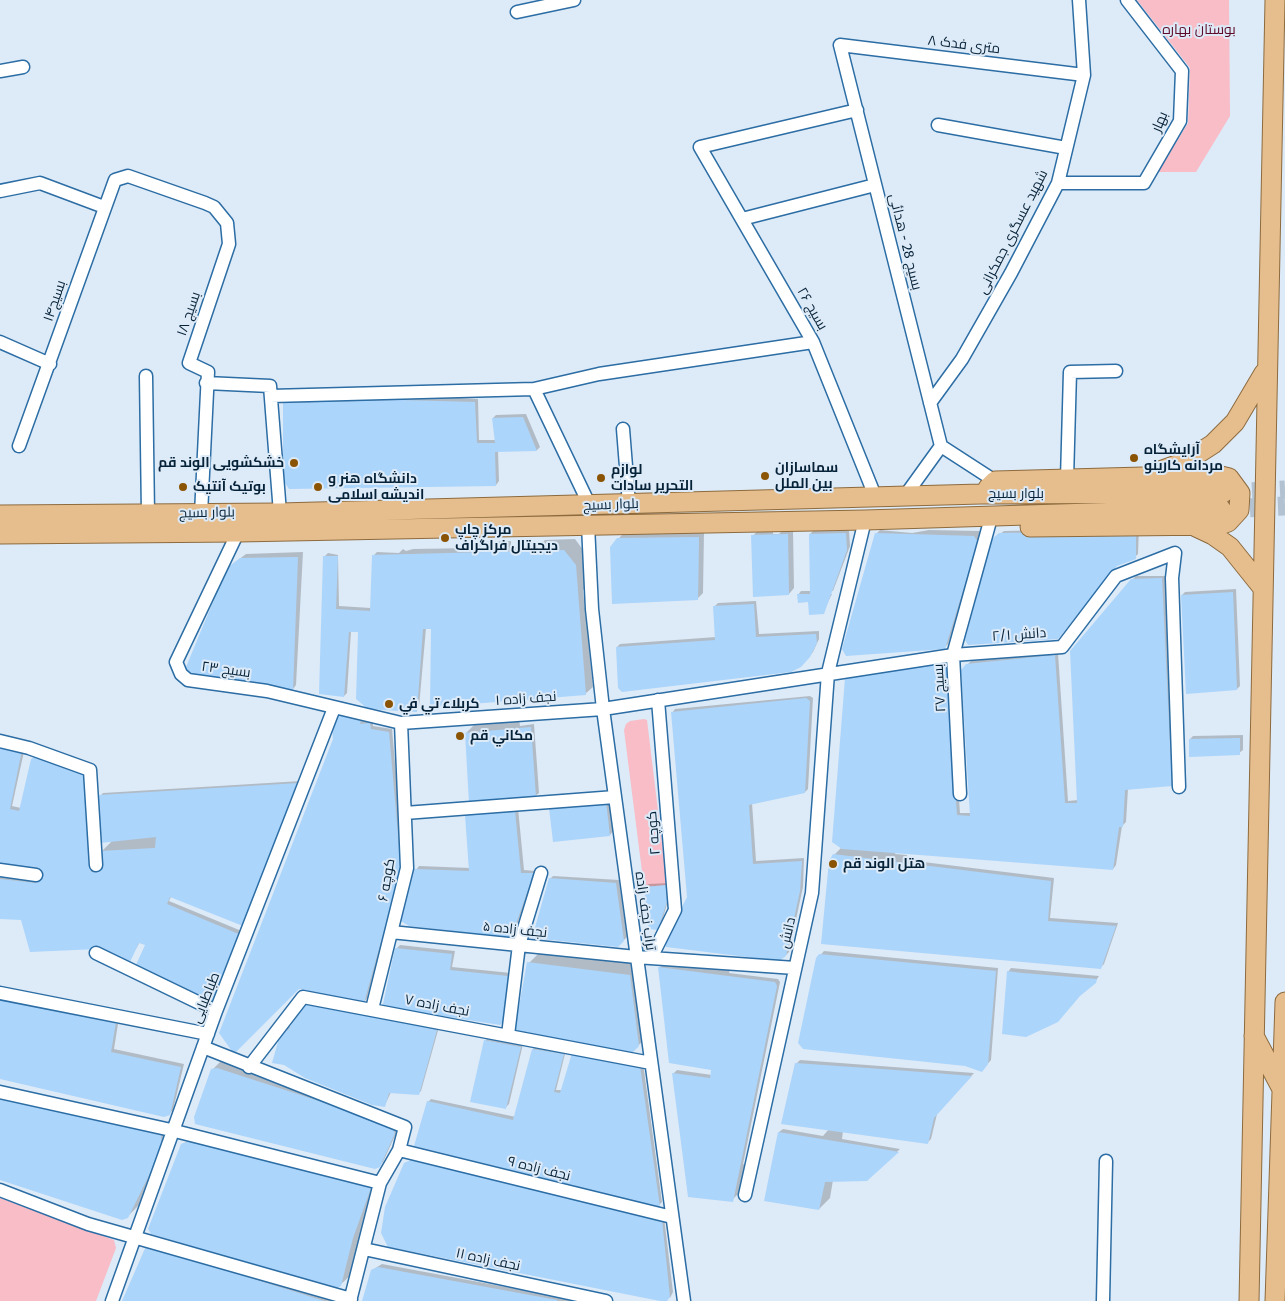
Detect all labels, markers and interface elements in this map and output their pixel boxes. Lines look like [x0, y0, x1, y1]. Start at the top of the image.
park label: بوستان بهاره [1162, 22, 1236, 38]
street label: ۸ متری فدک [927, 32, 1001, 58]
street label: بهار [1148, 109, 1172, 135]
street label: شهید عسگری جمکرانی [974, 167, 1052, 297]
street label: بسیج 28 - هدائی [885, 192, 925, 292]
street label: بسیج۱۴ [40, 278, 70, 324]
street label: بسیج ۲۶ [793, 285, 831, 333]
street label: بسیج ۱۸ [174, 290, 204, 338]
place label: آرایشگاه مردانه کارینو [1144, 442, 1223, 474]
marker: آرایشگاه مردانه کارینو [1128, 452, 1140, 464]
place label: خشکشویی الوند قم [158, 455, 284, 471]
marker: خشکشویی الوند قم [288, 457, 300, 469]
place label: سماسازان بین الملل [775, 460, 838, 492]
place label: لوازم التحریر سادات [611, 462, 693, 494]
marker: سماسازان بین الملل [759, 470, 771, 482]
place label: دانشگاه هنر و اندیشه اسلامی [328, 471, 424, 504]
marker: لوازم التحریر سادات [595, 472, 607, 484]
place label: بوتیک آنتیک [193, 479, 266, 495]
marker: بوتیک آنتیک [177, 481, 189, 493]
marker: دانشگاه هنر و اندیشه اسلامی [312, 481, 324, 493]
street label: بلوار بسیج [988, 486, 1044, 502]
street label: بلوار بسیج [583, 496, 639, 514]
street label: بلوار بسیج [179, 504, 235, 522]
place label: مرکز چاپ دیجیتال فراگراف [455, 522, 558, 554]
marker: مرکز چاپ دیجیتال فراگراف [439, 532, 451, 544]
street label: دانش ۲/۱ [991, 625, 1047, 645]
street label: بسیج ۲۳ [200, 658, 252, 682]
street label: بسیج ۲۷ [930, 663, 950, 713]
street label: نجف زاده ۱ [495, 688, 557, 710]
place label: كربلاء تي في [399, 696, 479, 712]
marker: كربلاء تي في [383, 698, 395, 710]
place label: مكاني قم [470, 728, 533, 744]
marker: مكاني قم [454, 730, 466, 742]
street label: کوچه ۲ [644, 810, 664, 856]
place label: هتل الوند قم [843, 856, 925, 872]
street label: کوچه ۶ [375, 857, 399, 903]
marker: هتل الوند قم [827, 858, 839, 870]
street label: تراب نجف زاده [631, 870, 659, 952]
street label: دانش [776, 916, 800, 950]
street label: نجف زاده ۵ [482, 918, 548, 942]
street label: طباطبایی [188, 970, 224, 1026]
street label: نجف زاده ۷ [403, 992, 471, 1020]
street label: نجف زاده ۹ [506, 1153, 572, 1185]
street label: نجف زاده ۱۱ [454, 1245, 522, 1275]

